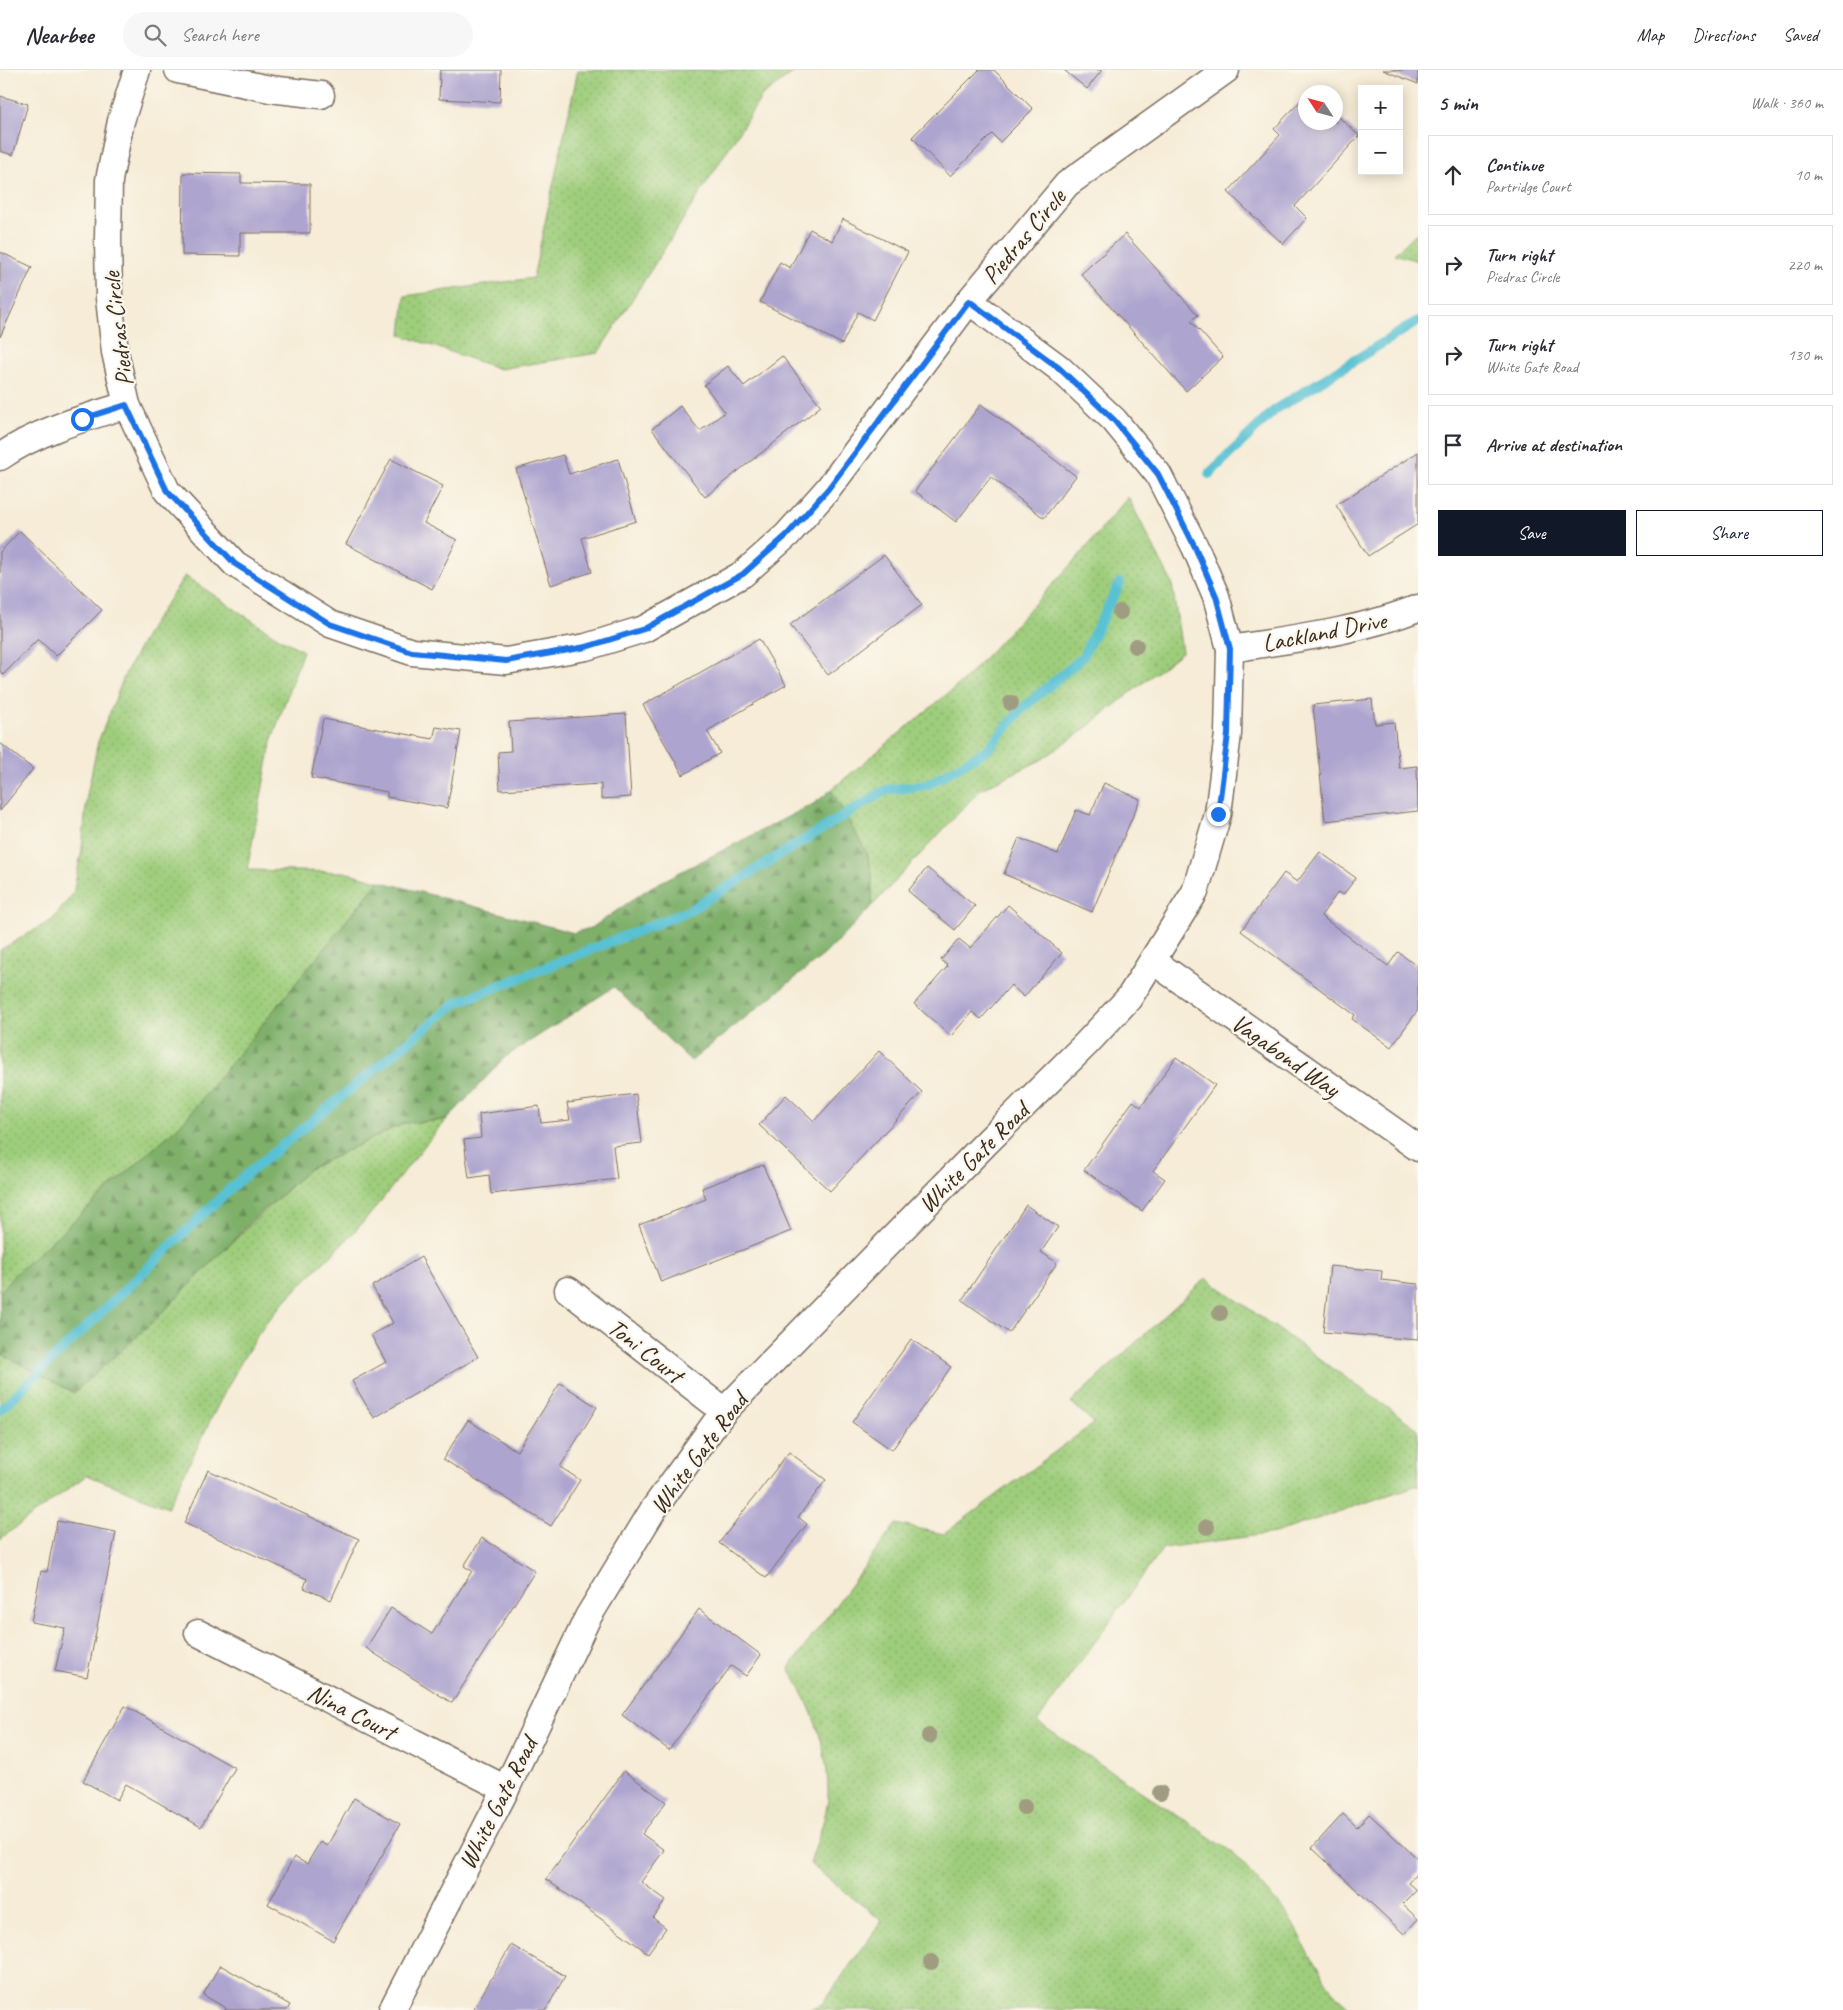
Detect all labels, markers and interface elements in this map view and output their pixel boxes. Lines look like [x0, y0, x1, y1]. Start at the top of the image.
search box [123, 12, 473, 57]
text: Nearbee [25, 20, 93, 50]
icon: search [141, 21, 169, 49]
text: Search here [181, 23, 259, 47]
text: Map [1637, 24, 1664, 46]
text: Directions [1692, 24, 1755, 46]
text: Saved [1783, 24, 1818, 46]
north arrow [1298, 85, 1343, 130]
map controls [1358, 85, 1403, 175]
button: + [1358, 85, 1403, 130]
text: 5 min [1438, 90, 1478, 116]
text: Walk · 360 m [1751, 93, 1823, 113]
button: − [1358, 130, 1403, 175]
text: Continue [1486, 153, 1543, 177]
icon: ahead [1439, 161, 1467, 189]
text: 10 m [1795, 165, 1822, 185]
text: Partridge Court [1486, 177, 1571, 197]
street label: Piedras Circle [975, 181, 1074, 291]
text: Turn right [1486, 243, 1553, 267]
icon: right [1439, 251, 1467, 279]
text: 220 m [1788, 255, 1822, 275]
text: Piedras Circle [1486, 267, 1560, 287]
street label: Piedras Circle [95, 268, 141, 388]
text: Turn right [1486, 333, 1553, 357]
icon: right [1439, 341, 1467, 369]
text: 130 m [1788, 345, 1822, 365]
text: White Gate Road [1486, 357, 1578, 377]
route start [71, 408, 94, 431]
icon: arrive [1439, 431, 1467, 459]
text: Arrive at destination [1486, 433, 1622, 457]
button: Save [1438, 510, 1626, 556]
button: Share [1636, 510, 1823, 556]
street label: Lackland Drive [1260, 604, 1391, 660]
route end [1207, 803, 1230, 826]
street label: Vagabond Way [1225, 1007, 1347, 1106]
street label: White Gate Road [912, 1093, 1039, 1220]
street label: Toni Court [601, 1311, 693, 1393]
street label: White Gate Road [643, 1383, 757, 1521]
street label: Nina Court [302, 1676, 404, 1749]
street label: White Gate Road [451, 1728, 547, 1875]

